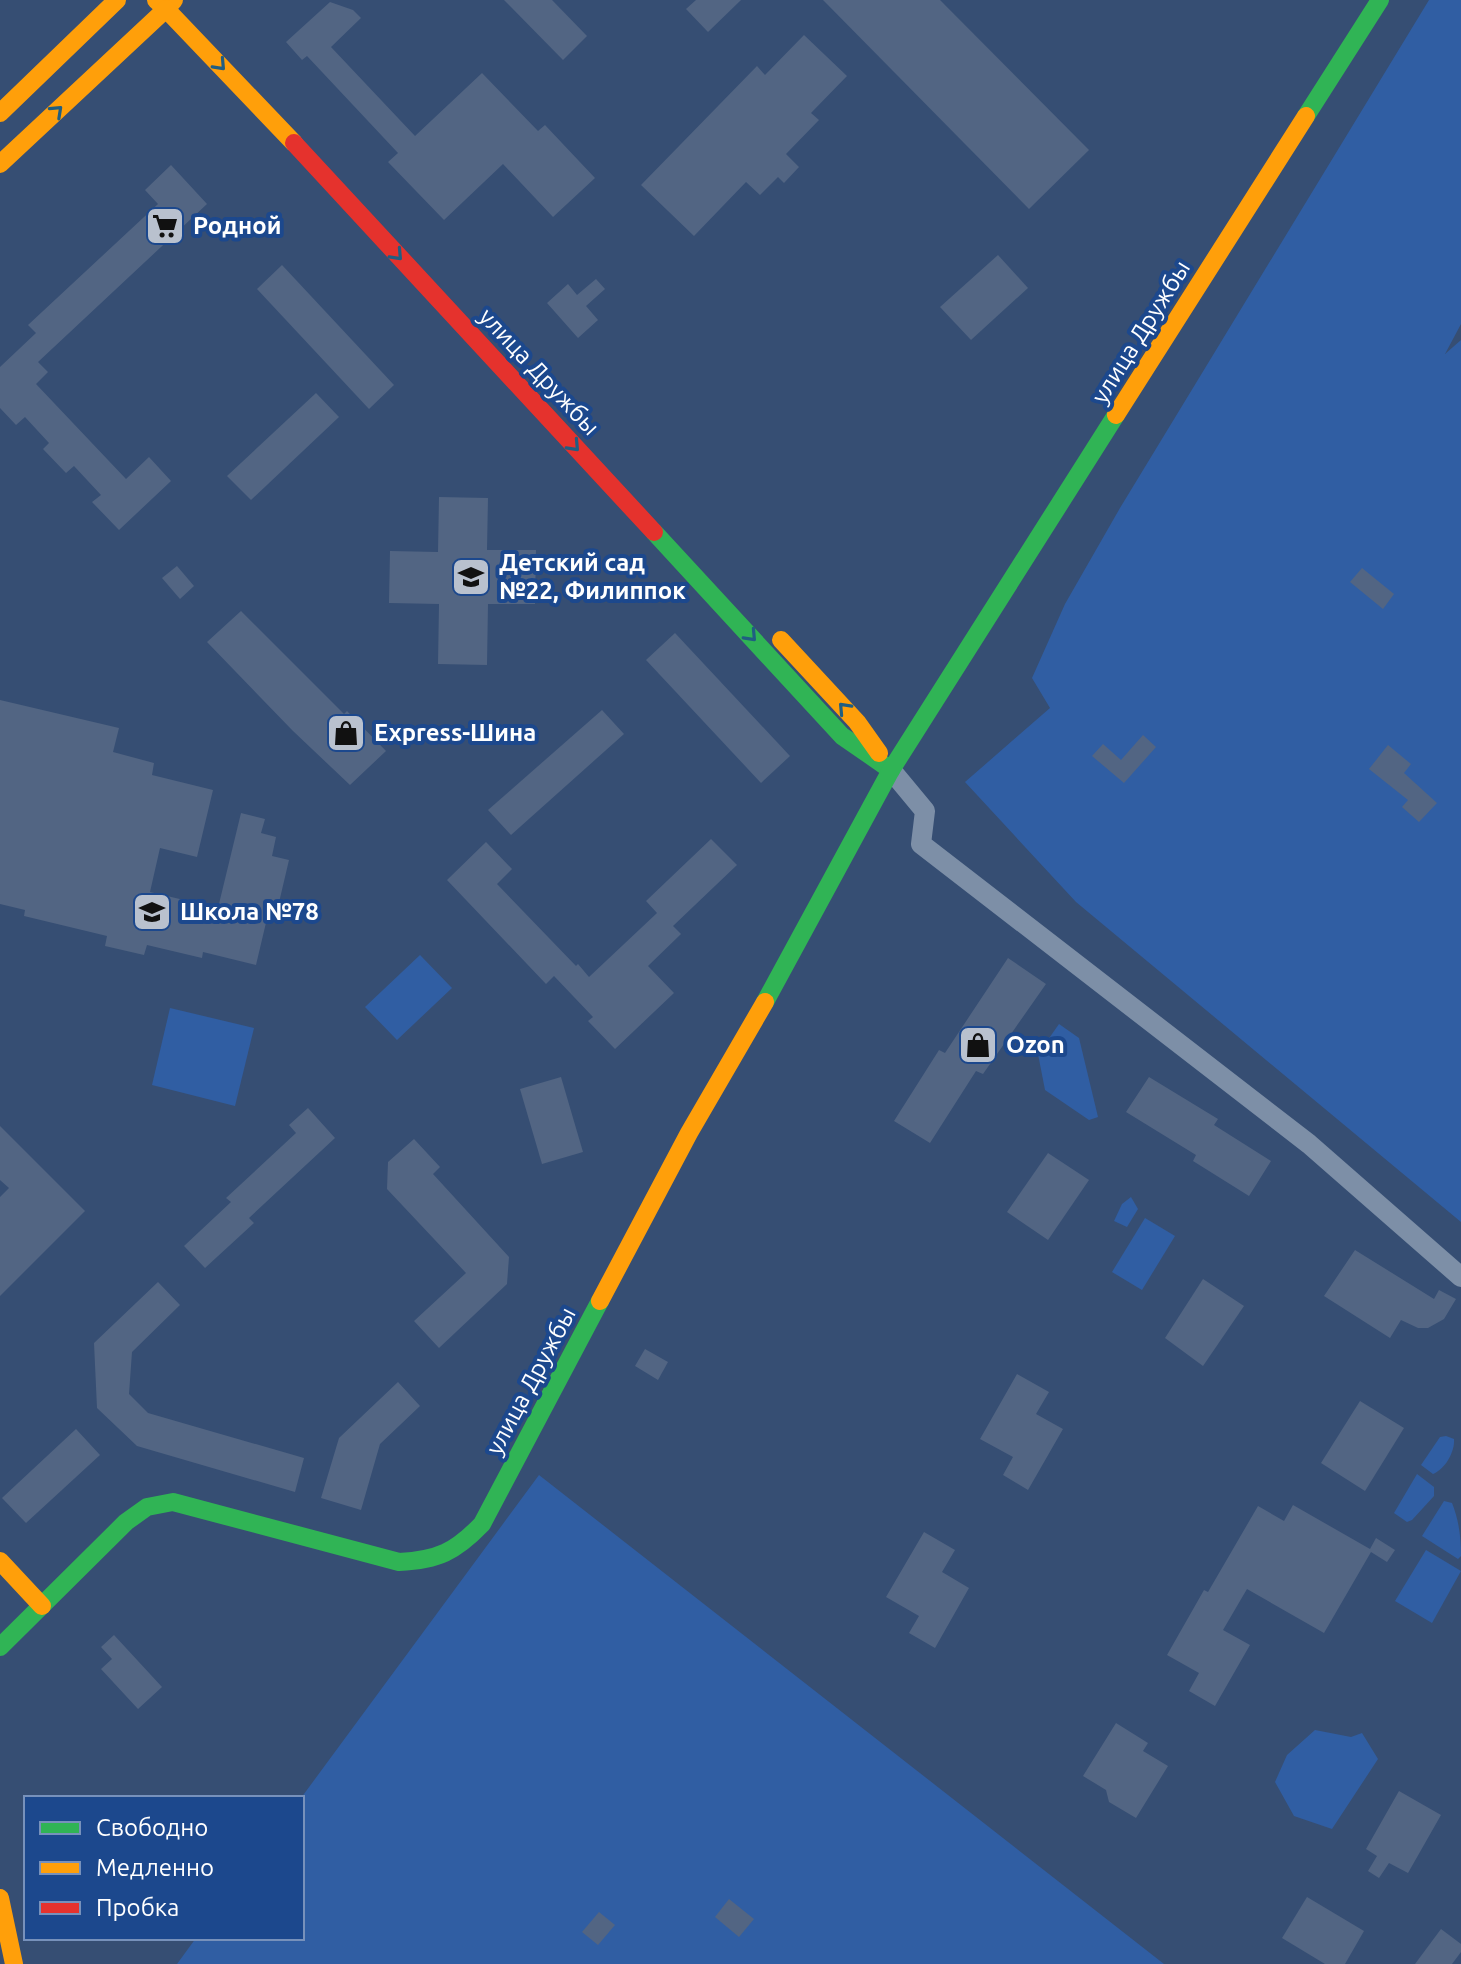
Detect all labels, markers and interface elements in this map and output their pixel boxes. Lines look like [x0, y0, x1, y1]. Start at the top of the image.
one-way arrow [211, 55, 225, 70]
one-way arrow [48, 106, 62, 120]
supermarket icon: Родной [144, 205, 186, 247]
place label: Родной [193, 212, 281, 239]
one-way arrow [388, 246, 403, 260]
street label: улица Дружбы [1086, 255, 1195, 408]
street label: улица Дружбы [474, 303, 605, 441]
one-way arrow [565, 436, 579, 451]
place label: Детский сад №22, Филиппок [499, 549, 686, 604]
school or university icon: Детский сад №22, Филиппок [450, 556, 492, 598]
one-way arrow [741, 627, 755, 642]
one-way arrow [840, 703, 854, 718]
shop icon: Express-Шина [325, 712, 367, 754]
place label: Express-Шина [374, 719, 536, 746]
school or university icon: Школа №78 [131, 891, 173, 933]
place label: Школа №78 [180, 898, 319, 925]
shop icon: Ozon [957, 1024, 999, 1066]
place label: Ozon [1006, 1031, 1065, 1058]
street label: улица Дружбы [480, 1302, 581, 1459]
legend [24, 1796, 304, 1940]
text: Свободно [96, 1814, 208, 1841]
text: Медленно [96, 1854, 214, 1881]
text: Пробка [96, 1894, 179, 1921]

